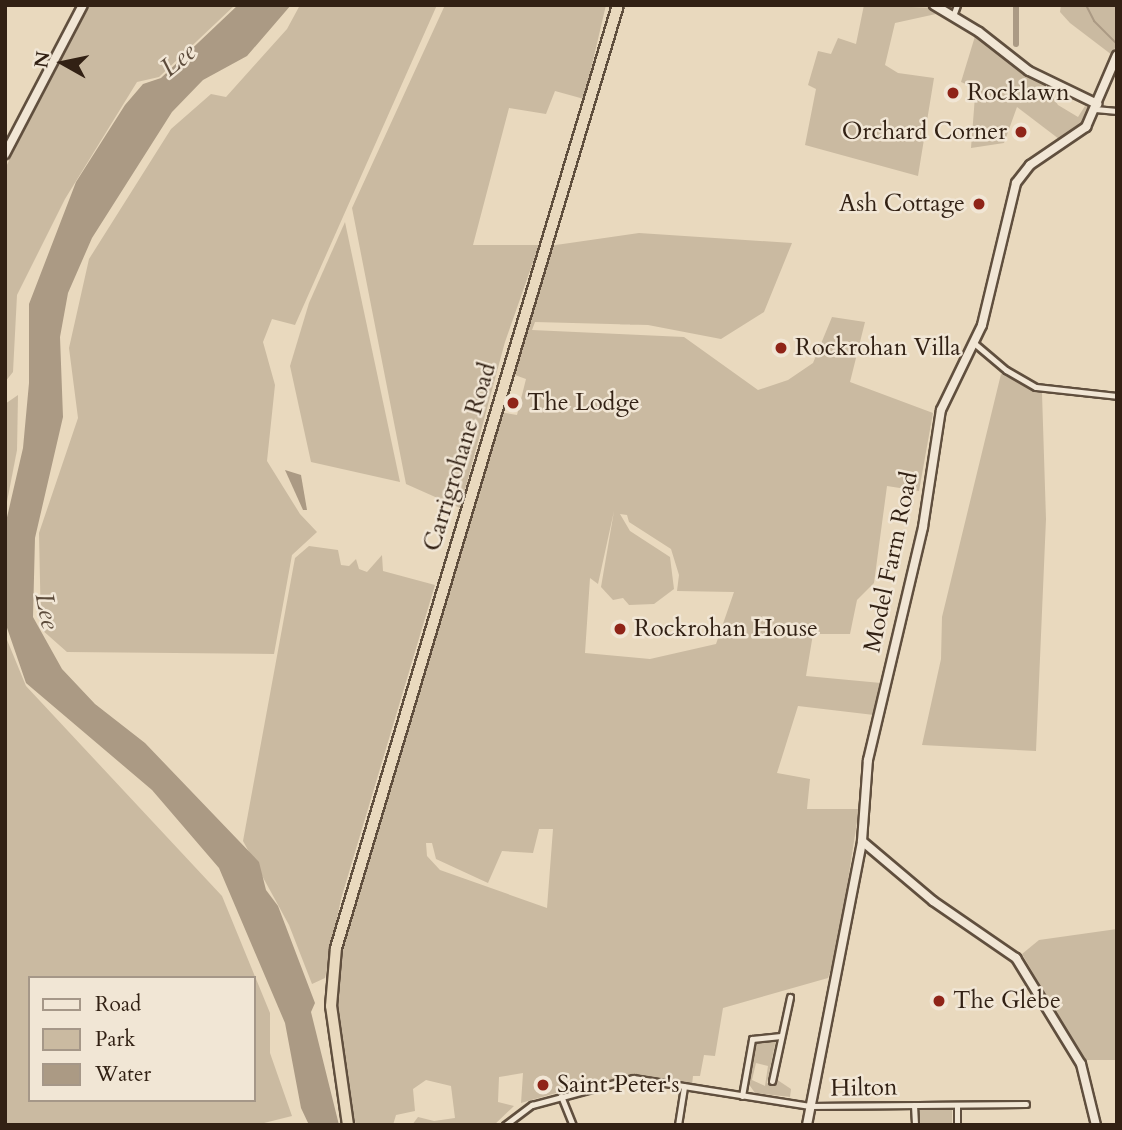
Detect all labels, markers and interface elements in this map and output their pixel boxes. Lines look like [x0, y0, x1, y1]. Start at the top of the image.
north arrow [28, 28, 98, 98]
water label: Lee [154, 36, 202, 84]
text: N [28, 50, 56, 70]
place label: Rocklawn [967, 79, 1070, 107]
marker: Rocklawn [945, 85, 961, 101]
place label: Orchard Corner [842, 118, 1007, 146]
marker: Orchard Corner [1013, 124, 1029, 140]
place label: Ash Cottage [839, 190, 965, 218]
marker: Ash Cottage [971, 196, 987, 212]
place label: Rockrohan Villa [795, 334, 961, 362]
marker: Rockrohan Villa [773, 340, 789, 356]
street label: Carrigrohane Road [418, 359, 502, 555]
place label: The Lodge [527, 389, 640, 417]
marker: The Lodge [505, 395, 521, 411]
street label: Model Farm Road [858, 469, 924, 655]
water label: Lee [28, 590, 66, 632]
place label: Rockrohan House [634, 615, 818, 643]
marker: Rockrohan House [612, 621, 628, 637]
legend [28, 976, 256, 1102]
place label: The Glebe [953, 987, 1061, 1015]
text: Road [95, 990, 141, 1019]
marker: The Glebe [931, 993, 947, 1009]
text: Park [95, 1025, 135, 1054]
text: Water [95, 1060, 151, 1089]
place label: Saint Peter's [557, 1071, 680, 1099]
street label: Hilton [830, 1073, 898, 1103]
marker: Saint Peter's [535, 1077, 551, 1093]

